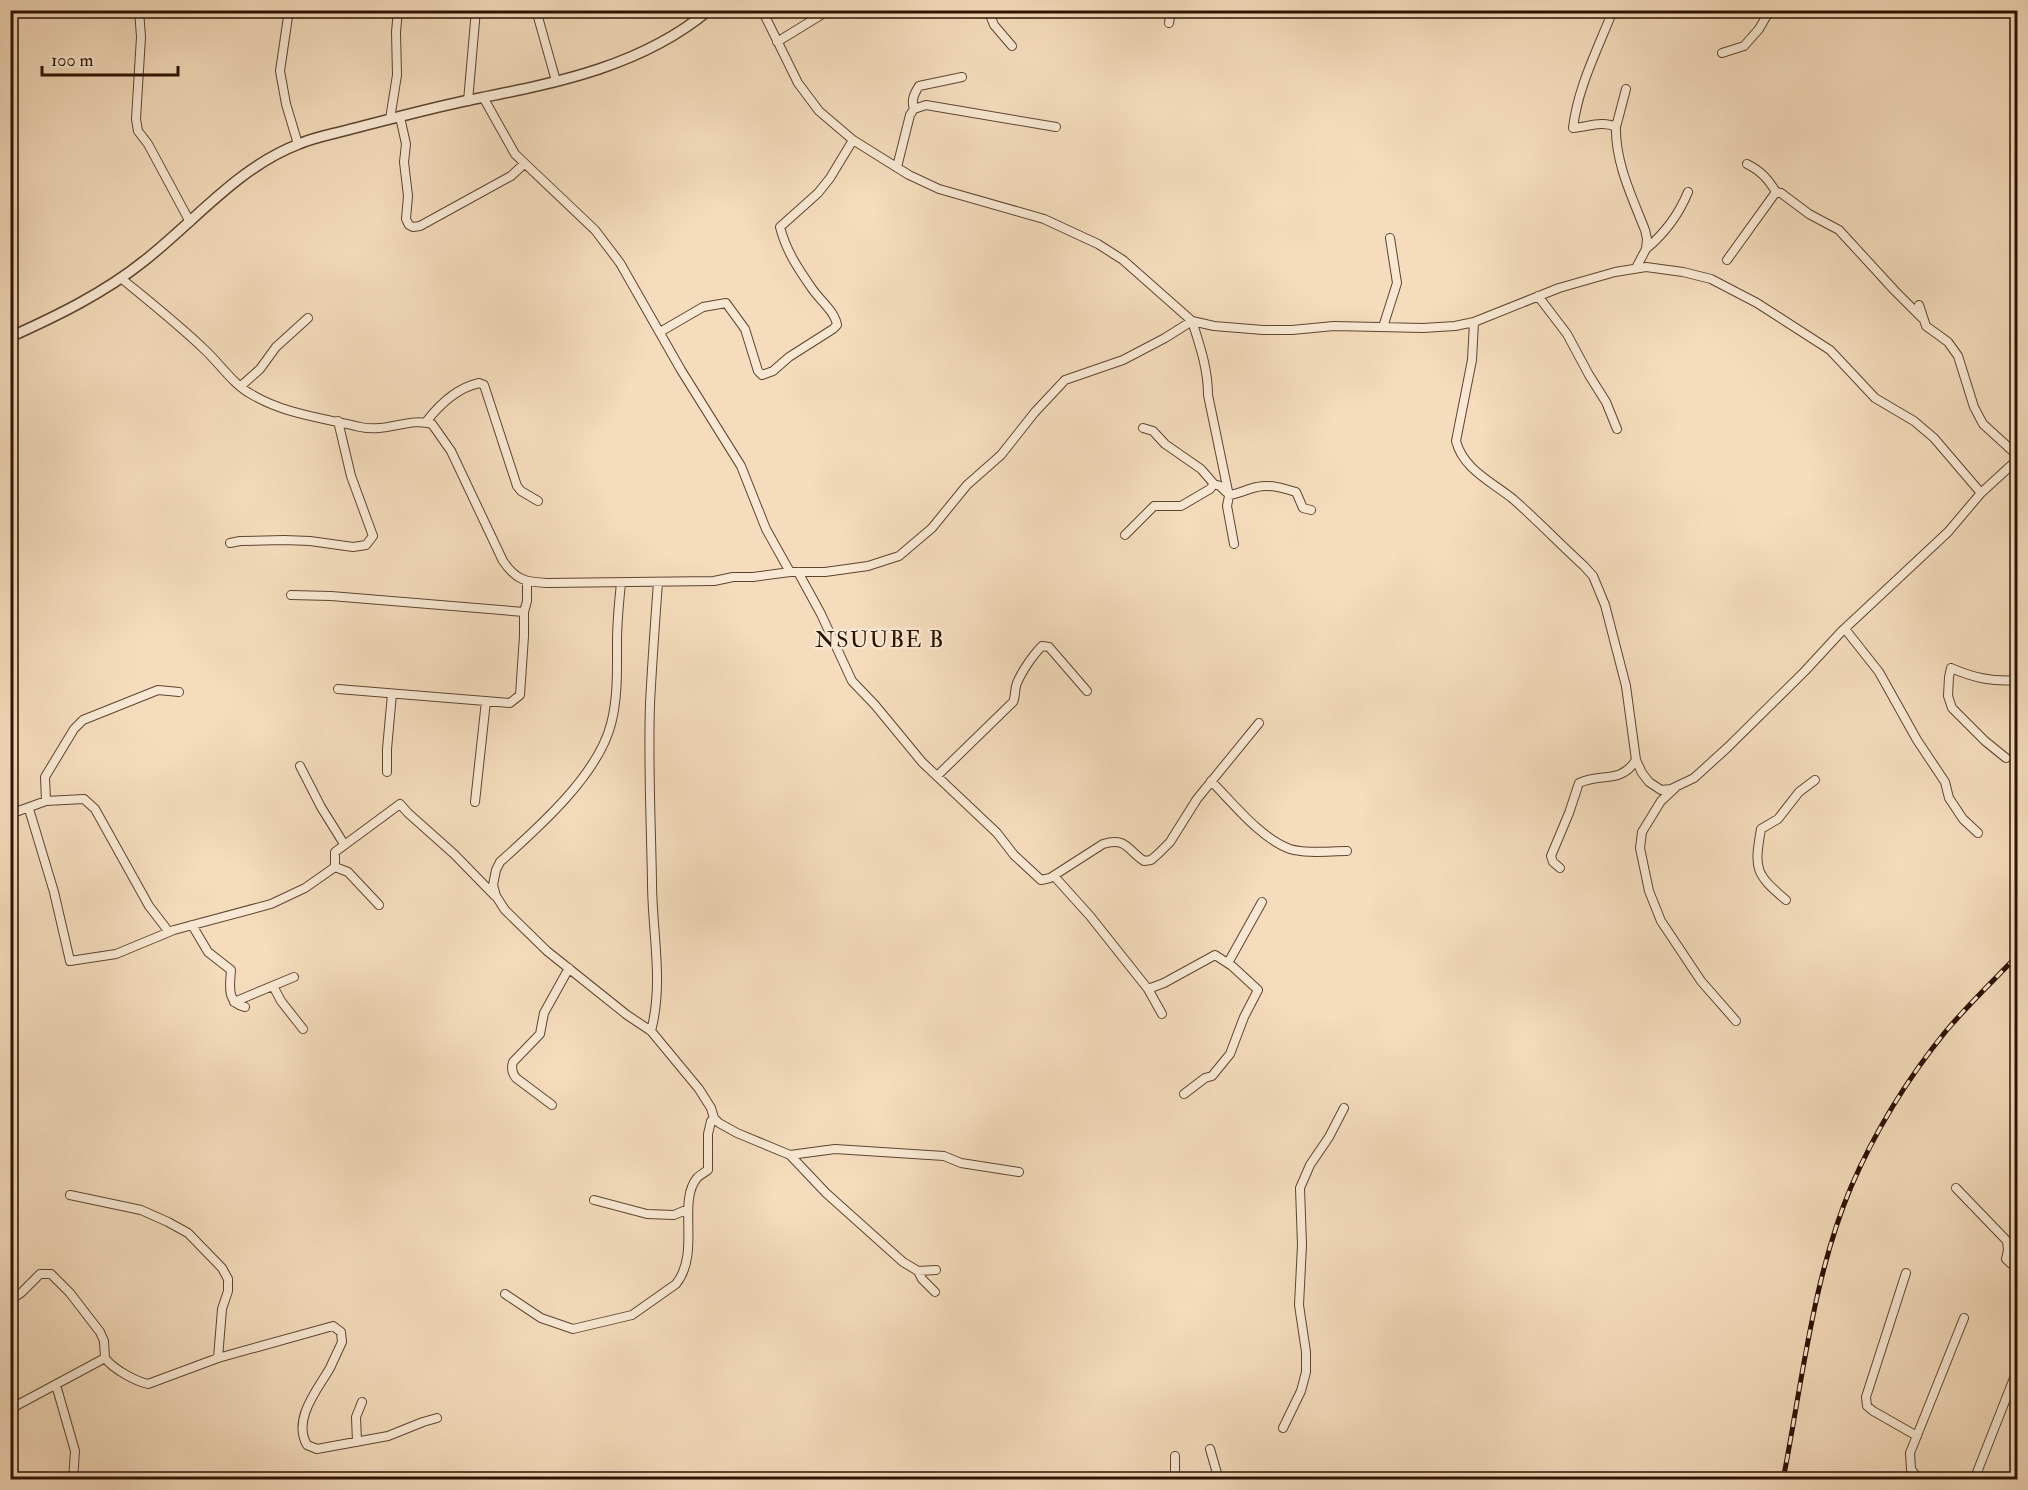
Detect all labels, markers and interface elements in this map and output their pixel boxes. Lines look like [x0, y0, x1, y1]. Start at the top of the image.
scale bar [42, 39, 178, 77]
text: 100 m [51, 49, 94, 72]
district label: NSUUBE B [815, 626, 945, 654]

